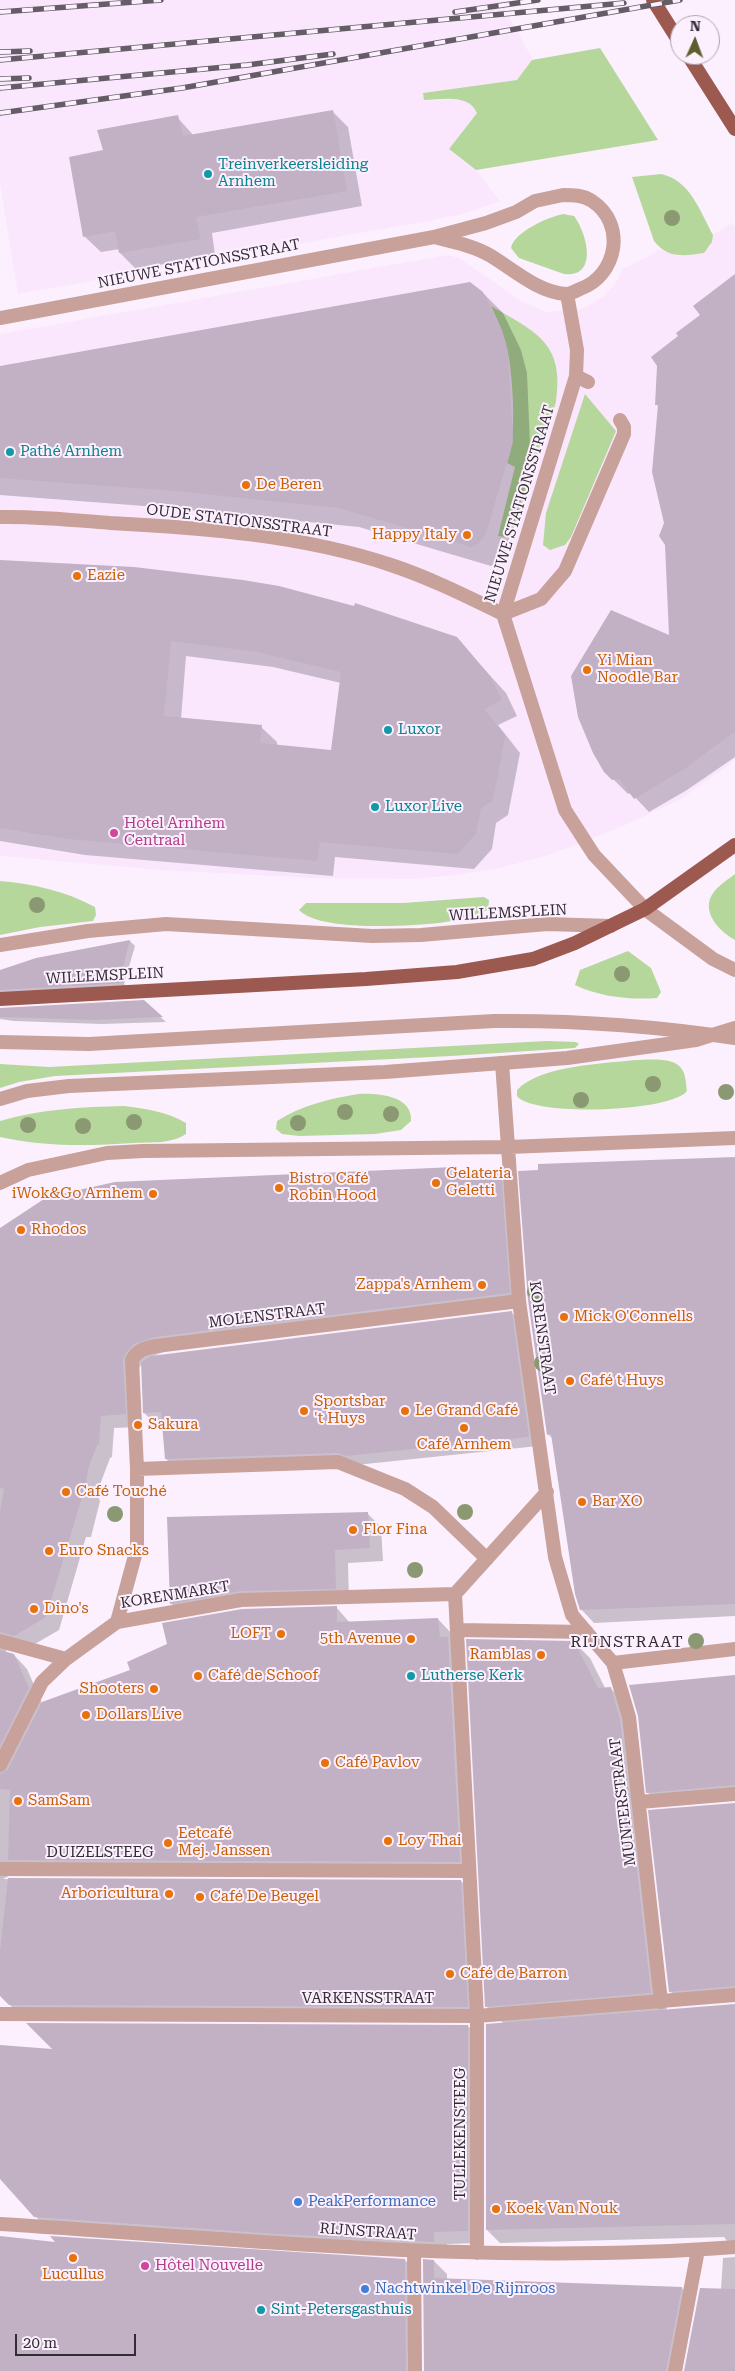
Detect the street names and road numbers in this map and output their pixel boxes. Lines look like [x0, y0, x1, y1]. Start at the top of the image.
street label: NIEUWE STATIONSSTRAAT [96, 236, 302, 292]
street label: NIEUWE STATIONSSTRAAT [481, 403, 559, 605]
street label: OUDE STATIONSSTRAAT [145, 501, 333, 541]
street label: WILLEMSPLEIN [448, 901, 568, 925]
street label: WILLEMSPLEIN [45, 964, 165, 988]
street label: KORENSTRAAT [525, 1280, 559, 1396]
street label: MOLENSTRAAT [207, 1300, 327, 1332]
street label: KORENMARKT [119, 1577, 231, 1613]
street label: MUNTERSTRAAT [606, 1737, 640, 1867]
street label: DUIZELSTEEG [46, 1844, 154, 1862]
street label: VARKENSSTRAAT [302, 1990, 434, 2008]
street label: TULLEKENSTEEG [452, 2068, 470, 2200]
street label: RIJNSTRAAT [319, 2220, 417, 2244]

